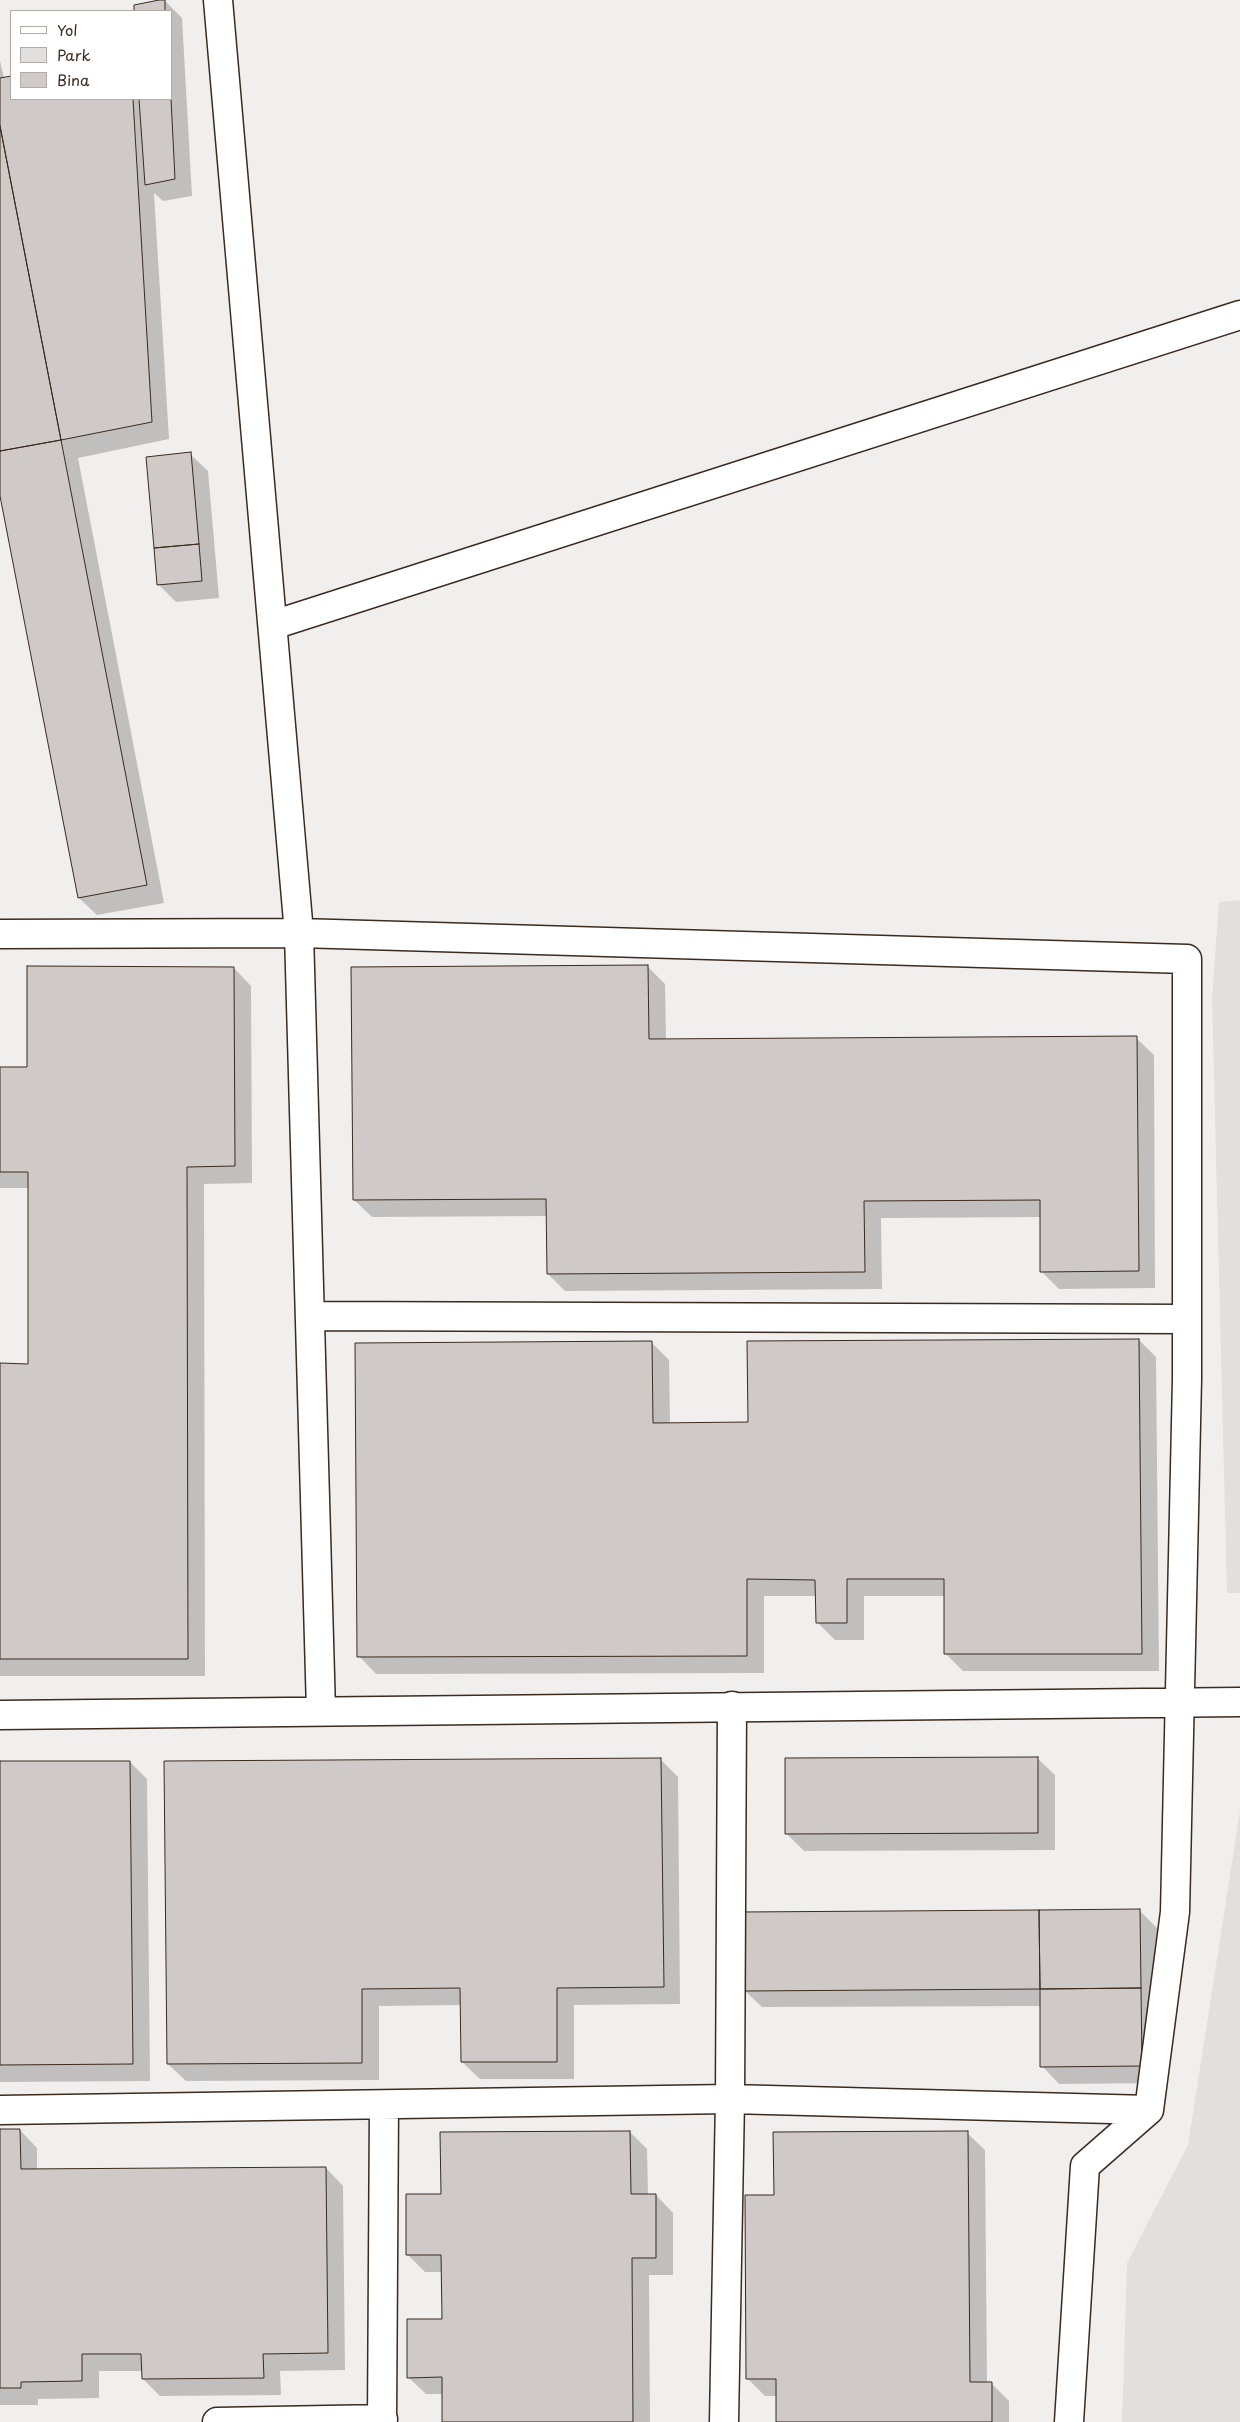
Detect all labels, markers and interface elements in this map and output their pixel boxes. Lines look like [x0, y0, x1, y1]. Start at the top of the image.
legend [10, 10, 172, 100]
text: Yol [57, 18, 78, 41]
text: Park [57, 43, 91, 66]
text: Bina [57, 68, 89, 91]

